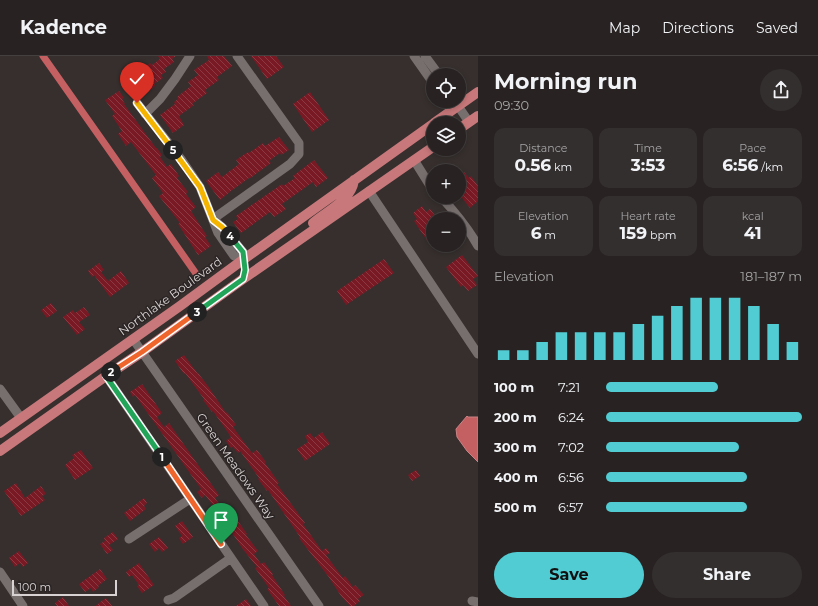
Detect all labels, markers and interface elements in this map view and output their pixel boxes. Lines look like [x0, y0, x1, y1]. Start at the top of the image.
text: Kadence [20, 16, 107, 39]
text: Map [609, 19, 640, 37]
text: Directions [662, 19, 734, 37]
text: Saved [756, 19, 798, 37]
pin [120, 62, 154, 103]
icon: check [126, 68, 148, 90]
map controls [426, 68, 466, 252]
button: locate [426, 68, 466, 108]
text: Morning run [494, 68, 637, 95]
button: share [760, 69, 802, 111]
text: 09:30 [494, 97, 529, 113]
button: layers [426, 116, 466, 156]
pin: 5 [163, 140, 183, 160]
text: Distance [519, 141, 567, 155]
text: Time [634, 141, 662, 155]
text: Pace [739, 141, 766, 155]
text: 5 [170, 143, 176, 157]
text: 0.56 [514, 155, 551, 175]
text: 3:53 [631, 155, 665, 175]
text: 6:56 [722, 155, 758, 175]
text: km [551, 160, 572, 174]
text: /km [758, 160, 783, 174]
button: + [426, 164, 466, 204]
text: Elevation [518, 209, 569, 223]
text: Heart rate [620, 209, 676, 223]
text: kcal [742, 209, 764, 223]
button: − [426, 212, 466, 252]
text: 6 [531, 223, 541, 243]
text: 159 [619, 223, 647, 243]
text: 41 [744, 223, 762, 243]
pin: 4 [220, 226, 240, 246]
text: m [541, 228, 556, 242]
text: bpm [647, 228, 677, 242]
text: 4 [226, 229, 234, 243]
street label: Northlake Boulevard [115, 253, 225, 339]
text: Elevation [494, 268, 554, 284]
text: 181–187 m [740, 268, 802, 284]
pin: 3 [187, 302, 207, 322]
text: 3 [194, 305, 200, 319]
pin: 2 [101, 362, 121, 382]
text: 2 [108, 365, 114, 379]
text: 100 m [494, 379, 534, 395]
text: 7:21 [558, 379, 580, 395]
text: 200 m [494, 409, 537, 425]
text: 6:24 [558, 409, 584, 425]
street label: Green Meadows Way [194, 410, 279, 522]
text: 300 m [494, 439, 537, 455]
text: 7:02 [558, 439, 584, 455]
pin: 1 [152, 447, 172, 467]
text: 1 [160, 450, 164, 464]
text: 400 m [494, 469, 538, 485]
text: 6:56 [558, 469, 584, 485]
text: 500 m [494, 499, 537, 515]
text: 6:57 [558, 499, 584, 515]
pin [204, 503, 238, 544]
icon: arrive [210, 509, 232, 531]
button: Save [494, 552, 644, 598]
button: Share [652, 552, 802, 598]
scale bar [12, 578, 117, 597]
text: 100 m [18, 580, 51, 594]

